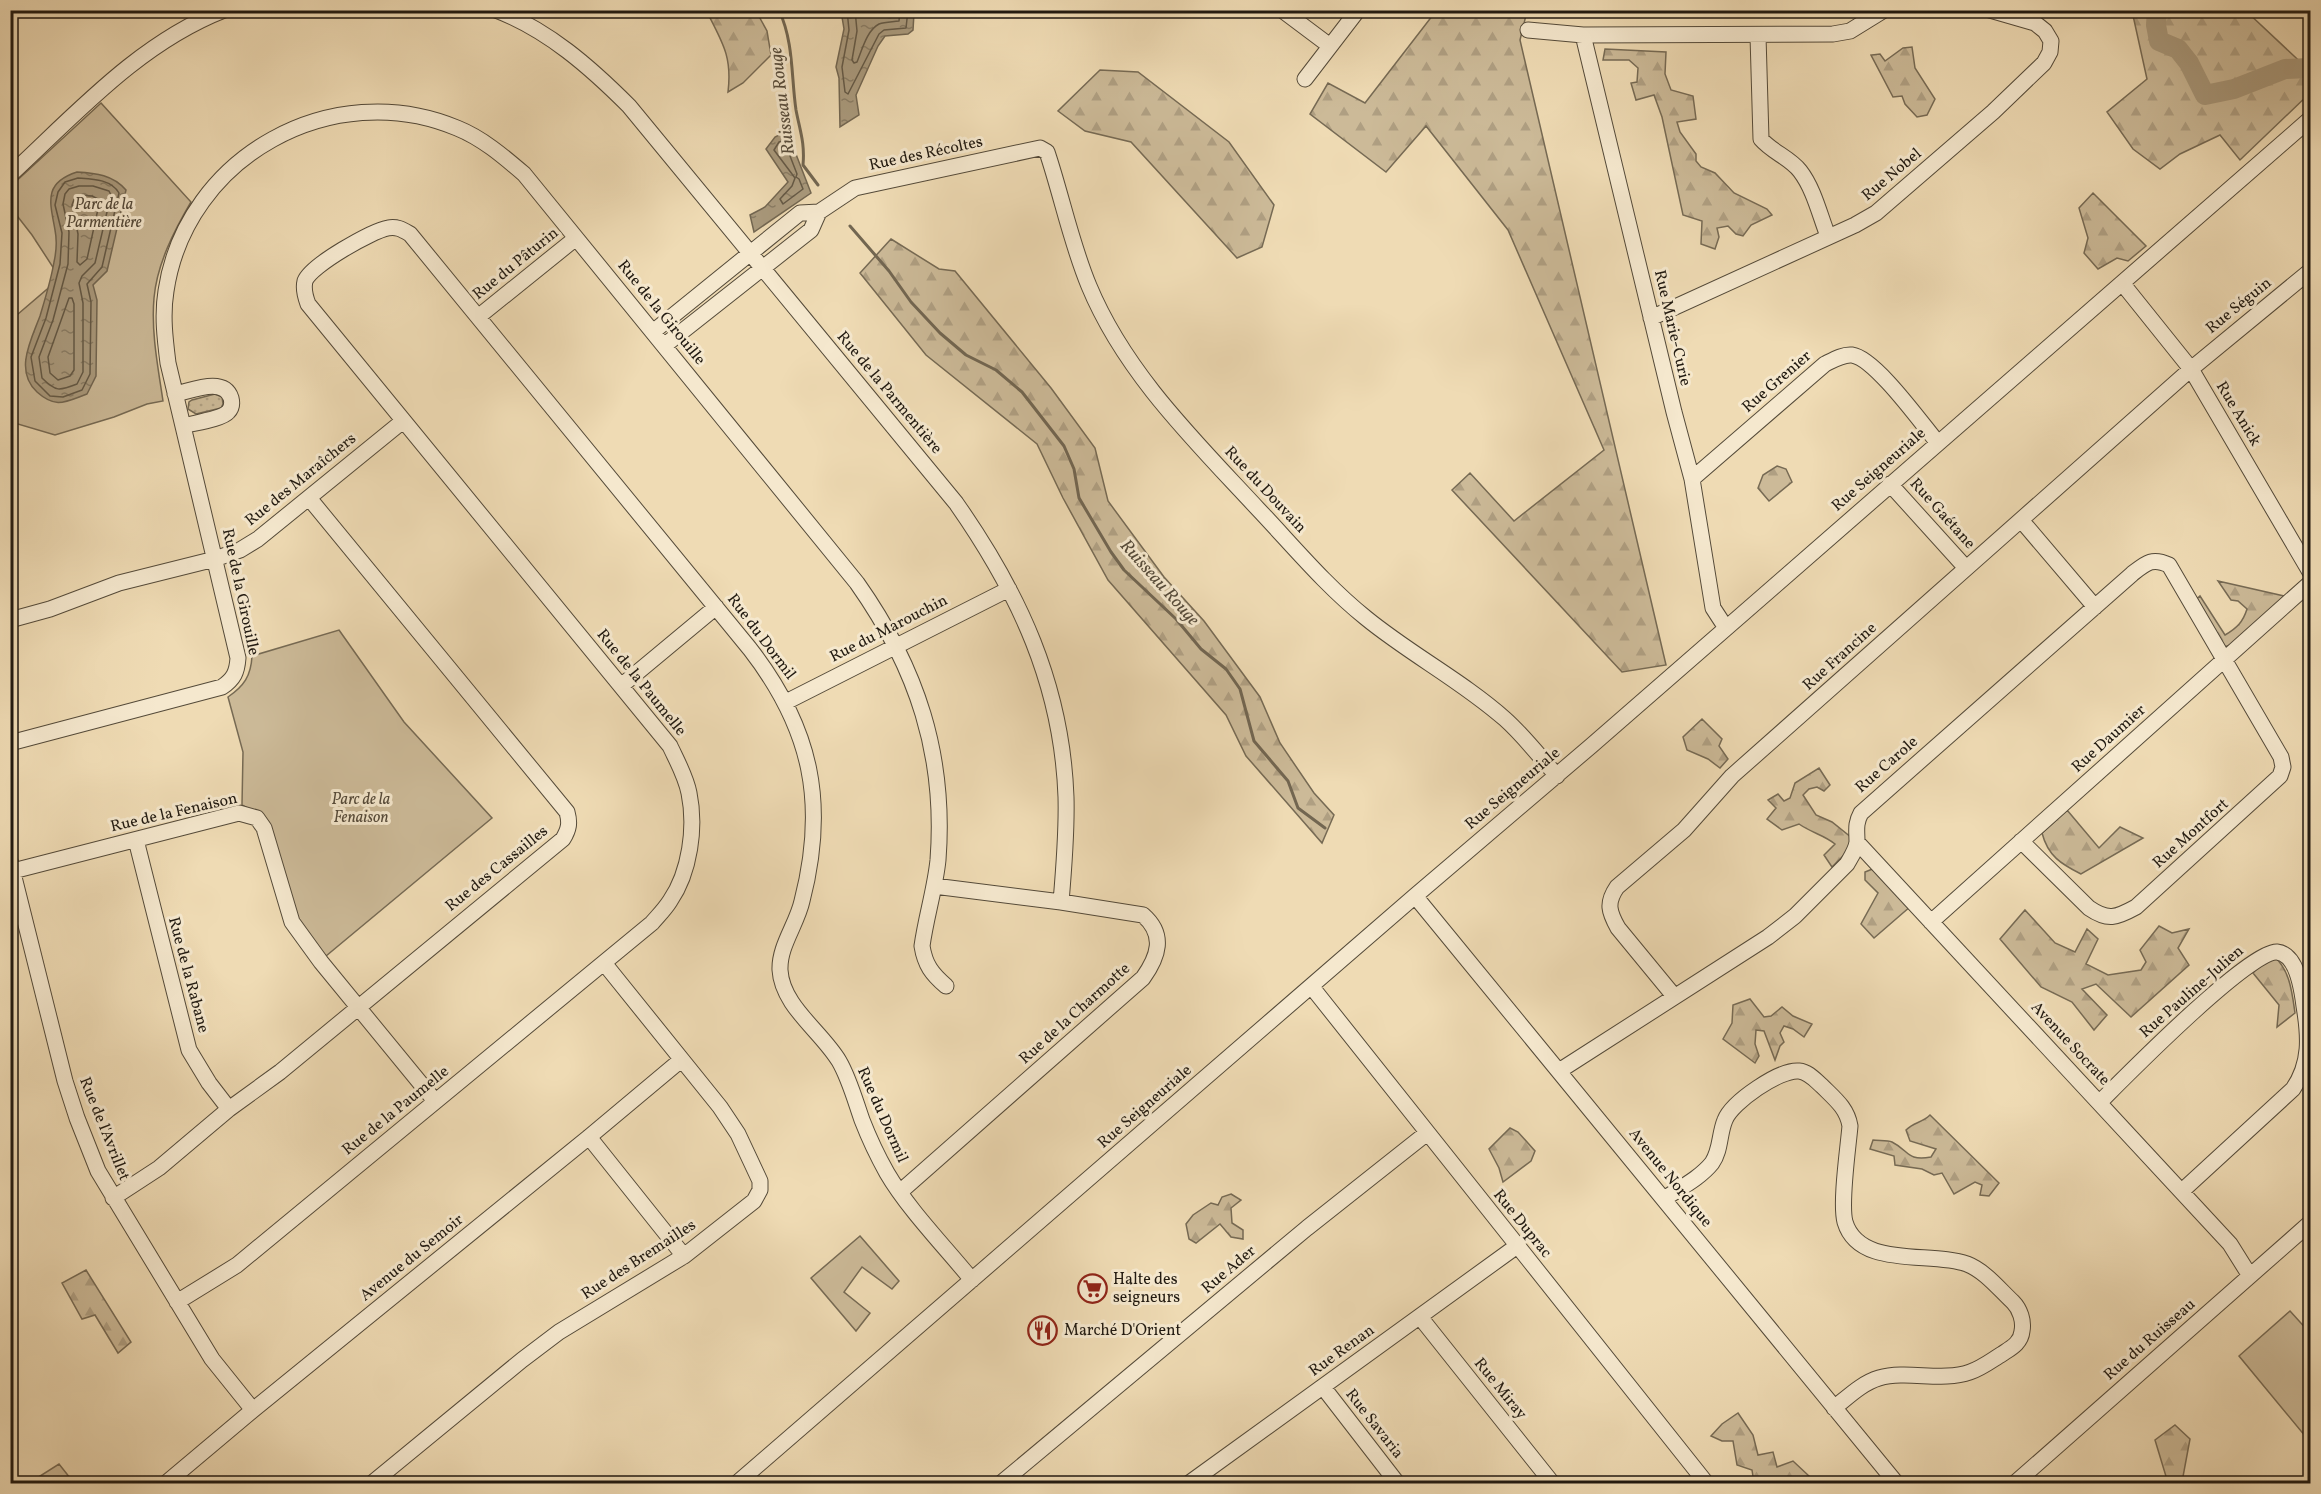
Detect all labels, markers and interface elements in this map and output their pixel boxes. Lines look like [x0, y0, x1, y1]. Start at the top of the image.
water label: Ruisseau Rouge [764, 45, 802, 156]
street label: Rue des Récoltes [867, 131, 985, 177]
street label: Rue Nobel [1857, 143, 1927, 207]
park label: Parc de la Parmentière [66, 194, 142, 234]
street label: Rue du Pâturin [468, 222, 564, 306]
street label: Rue de la Girouille [612, 256, 710, 370]
street label: Rue Marie-Curie [1648, 268, 1696, 388]
street label: Rue Séguin [2201, 273, 2277, 339]
street label: Rue de la Parmentière [831, 327, 947, 459]
street label: Rue Grenier [1738, 345, 1817, 418]
street label: Rue Anick [2210, 378, 2266, 451]
street label: Rue Seigneuriale [1827, 423, 1931, 517]
street label: Rue des Maraîchers [241, 428, 361, 532]
street label: Rue du Douvain [1219, 442, 1311, 538]
street label: Rue Gaétane [1904, 474, 1980, 554]
street label: Rue de la Girouille [216, 527, 264, 657]
water label: Ruisseau Rouge [1113, 534, 1205, 632]
street label: Rue du Dormil [721, 589, 801, 685]
street label: Rue du Marouchin [826, 590, 952, 668]
street label: Rue Francine [1798, 618, 1882, 696]
street label: Rue de la Paumelle [591, 625, 691, 741]
street label: Rue Daumier [2067, 700, 2151, 778]
street label: Rue Carole [1851, 732, 1923, 798]
street label: Rue Seigneuriale [1461, 743, 1565, 835]
street label: Rue de la Fenaison [108, 788, 240, 838]
park label: Parc de la Fenaison [332, 789, 391, 829]
street label: Rue Montfort [2148, 794, 2234, 874]
street label: Rue des Cassailles [441, 821, 553, 917]
street label: Rue de la Rabane [162, 915, 214, 1035]
street label: Rue Pauline-Julien [2135, 941, 2249, 1043]
street label: Rue de la Charmotte [1015, 958, 1135, 1070]
street label: Avenue Socrate [2025, 997, 2115, 1091]
street label: Rue Seigneuriale [1093, 1060, 1197, 1154]
street label: Rue de la Paumelle [338, 1061, 454, 1161]
street label: Rue du Dormil [851, 1064, 913, 1167]
street label: Rue de l'Avrillet [73, 1074, 135, 1184]
street label: Avenue Nordique [1623, 1124, 1717, 1232]
street label: Rue Duprac [1488, 1185, 1556, 1263]
street label: Avenue du Semoir [356, 1209, 469, 1307]
street label: Rue des Bremailles [577, 1215, 701, 1305]
street label: Rue Ader [1197, 1240, 1261, 1299]
place label: Halte des seigneurs [1113, 1269, 1180, 1309]
supermarket icon: Halte des seigneurs [1076, 1273, 1108, 1305]
street label: Rue du Ruisseau [2099, 1294, 2201, 1386]
restaurant icon: Marché D'Orient [1027, 1315, 1059, 1347]
place label: Marché D'Orient [1064, 1320, 1182, 1342]
street label: Rue Renan [1305, 1320, 1379, 1382]
street label: Rue Miray [1468, 1354, 1532, 1425]
street label: Rue Savaria [1340, 1385, 1408, 1463]

